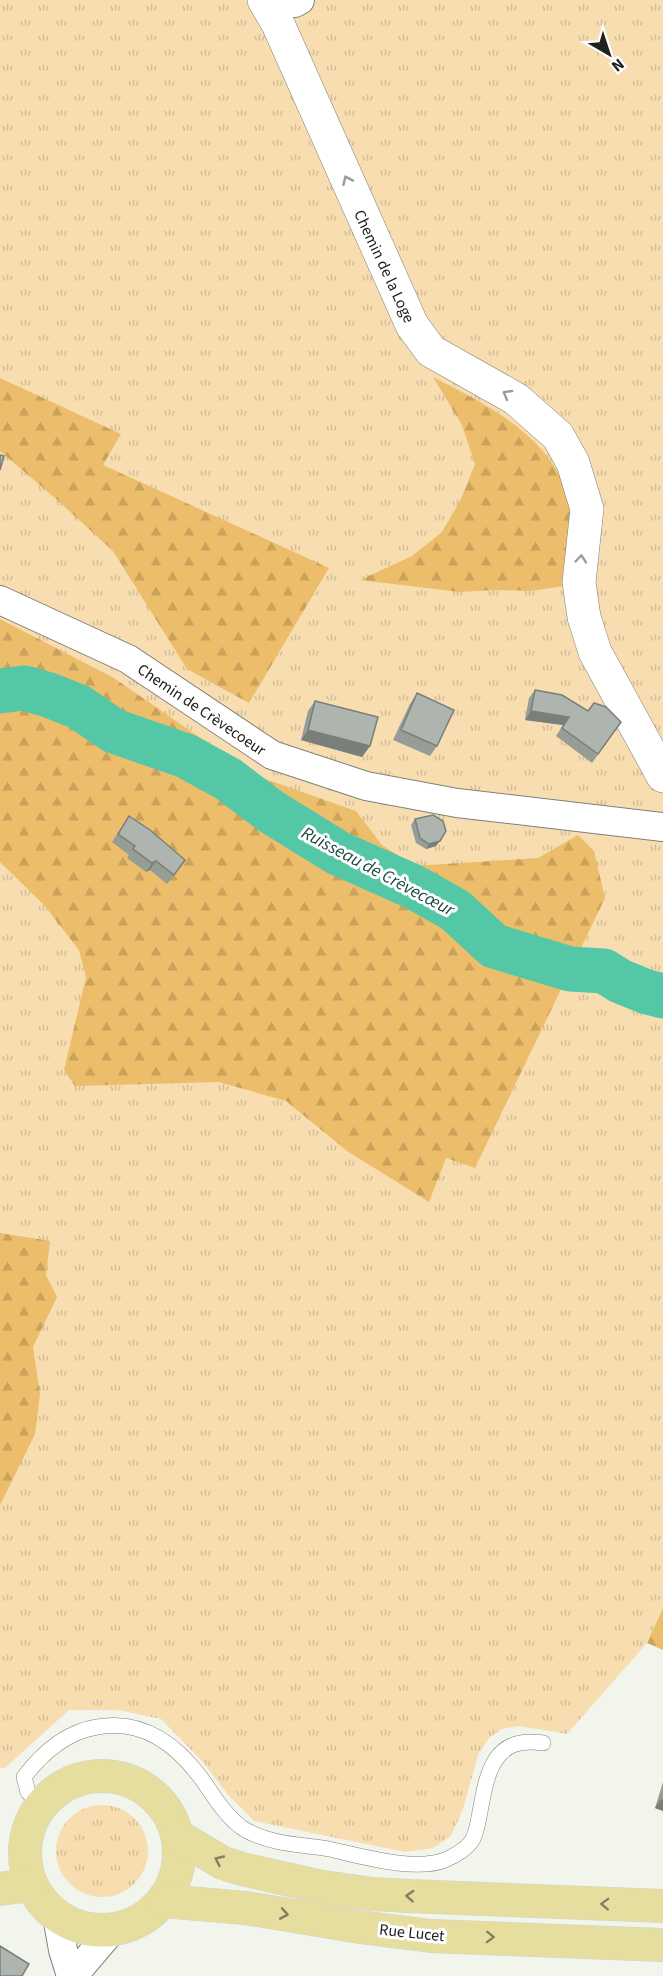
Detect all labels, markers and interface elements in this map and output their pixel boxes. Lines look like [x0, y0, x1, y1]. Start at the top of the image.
north arrow [579, 24, 639, 84]
text: N [607, 53, 629, 77]
one-way arrow [342, 175, 354, 186]
street label: Chemin de la Loge [348, 206, 420, 327]
one-way arrow [503, 390, 513, 401]
one-way arrow [574, 554, 587, 563]
street label: Chemin de Crèvecoeur [133, 659, 270, 761]
water label: Ruisseau de Crèvecœur [297, 820, 459, 923]
one-way arrow [214, 1856, 225, 1868]
one-way arrow [405, 1890, 414, 1903]
one-way arrow [600, 1898, 609, 1910]
one-way arrow [278, 1907, 288, 1920]
street label: Rue Lucet [378, 1919, 446, 1947]
one-way arrow [485, 1931, 494, 1944]

